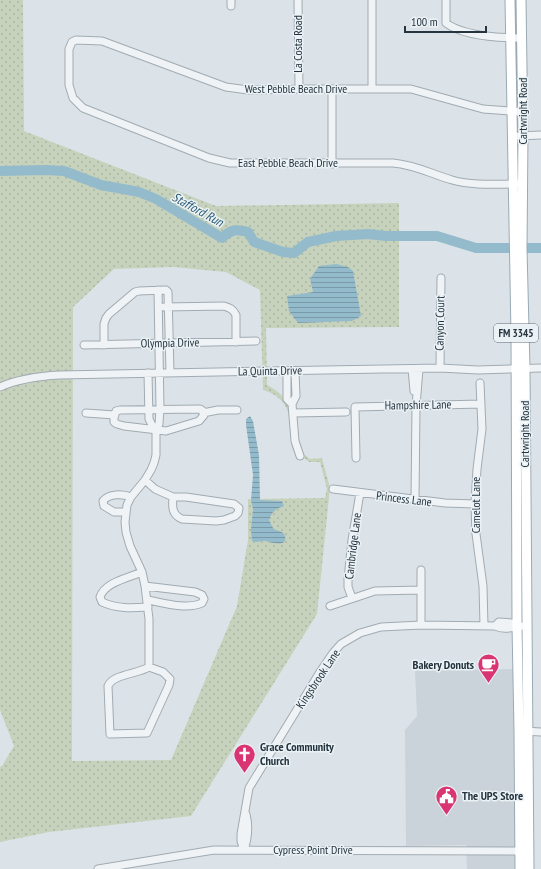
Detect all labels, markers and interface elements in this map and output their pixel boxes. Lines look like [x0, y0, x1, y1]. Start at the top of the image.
scale bar [405, 8, 486, 34]
text: 100 m [411, 14, 438, 29]
street label: La Costa Road [290, 15, 305, 73]
street label: Cartwright Road [515, 78, 530, 144]
street label: West Pebble Beach Drive [245, 81, 347, 96]
street label: East Pebble Beach Drive [238, 155, 338, 170]
water label: Stafford Run [169, 188, 228, 231]
street label: Canyon Court [432, 295, 447, 351]
road number: FM 3345 [494, 324, 538, 342]
street label: Olympia Drive [141, 334, 199, 351]
street label: La Quinta Drive [238, 362, 302, 379]
street label: Hampshire Lane [384, 396, 452, 413]
street label: Cartwright Road [517, 401, 532, 467]
street label: Camelot Lane [468, 477, 483, 533]
street label: Princess Lane [375, 488, 433, 509]
street label: Cambridge Lane [341, 512, 364, 580]
street label: Kingsbrook Lane [292, 646, 343, 711]
cafe icon: Bakery Donuts [476, 652, 502, 685]
place label: Bakery Donuts [413, 657, 474, 672]
place label: Grace Community Church [260, 739, 334, 768]
church icon: Grace Community Church [231, 741, 257, 774]
public building icon: The UPS Store [433, 783, 459, 816]
place label: The UPS Store [462, 788, 523, 803]
street label: Cypress Point Drive [273, 842, 353, 857]

